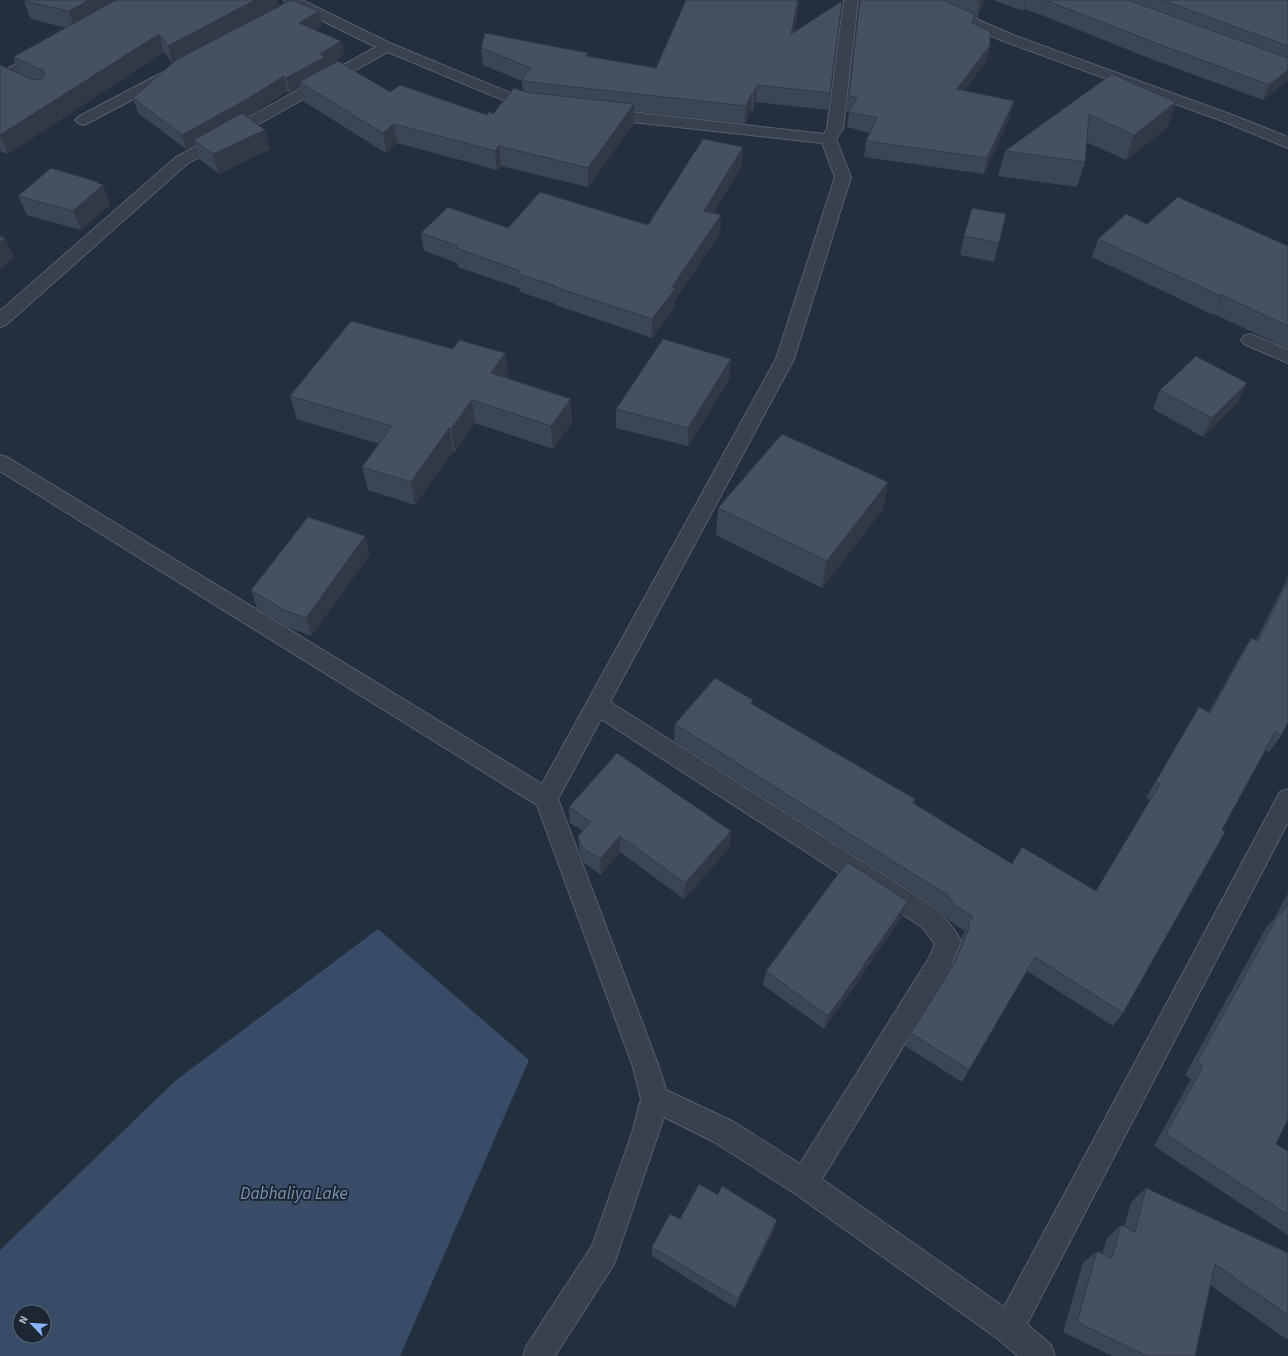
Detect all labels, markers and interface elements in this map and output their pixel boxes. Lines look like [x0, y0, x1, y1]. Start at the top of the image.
water label: Dabhaliya Lake [240, 1182, 348, 1206]
north arrow [12, 1304, 52, 1344]
text: N [15, 1313, 32, 1326]

